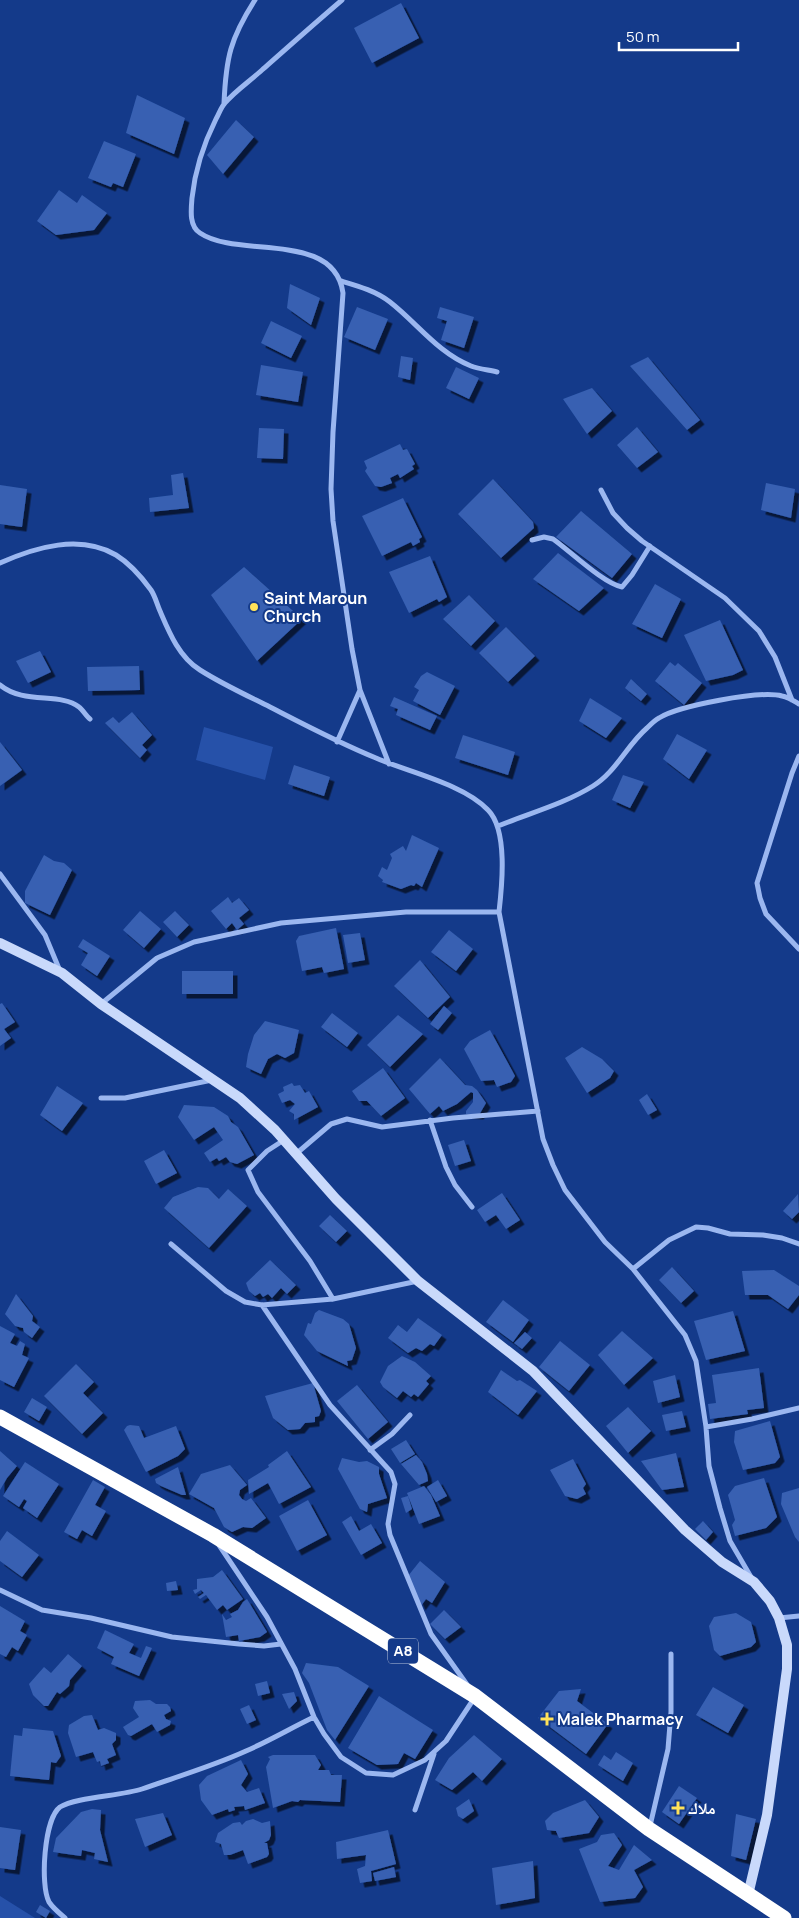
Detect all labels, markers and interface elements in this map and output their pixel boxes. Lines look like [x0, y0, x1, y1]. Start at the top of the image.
scale bar [619, 20, 738, 52]
text: 50 m [626, 26, 660, 47]
place label: Saint Maroun Church [264, 587, 367, 627]
marker: Saint Maroun Church [248, 601, 260, 613]
road number: A8 [388, 1638, 418, 1664]
place label: Malek Pharmacy [557, 1708, 683, 1730]
marker: Malek Pharmacy [541, 1713, 553, 1725]
place label: ملاك [688, 1797, 716, 1819]
marker: ملاك [672, 1802, 684, 1814]

